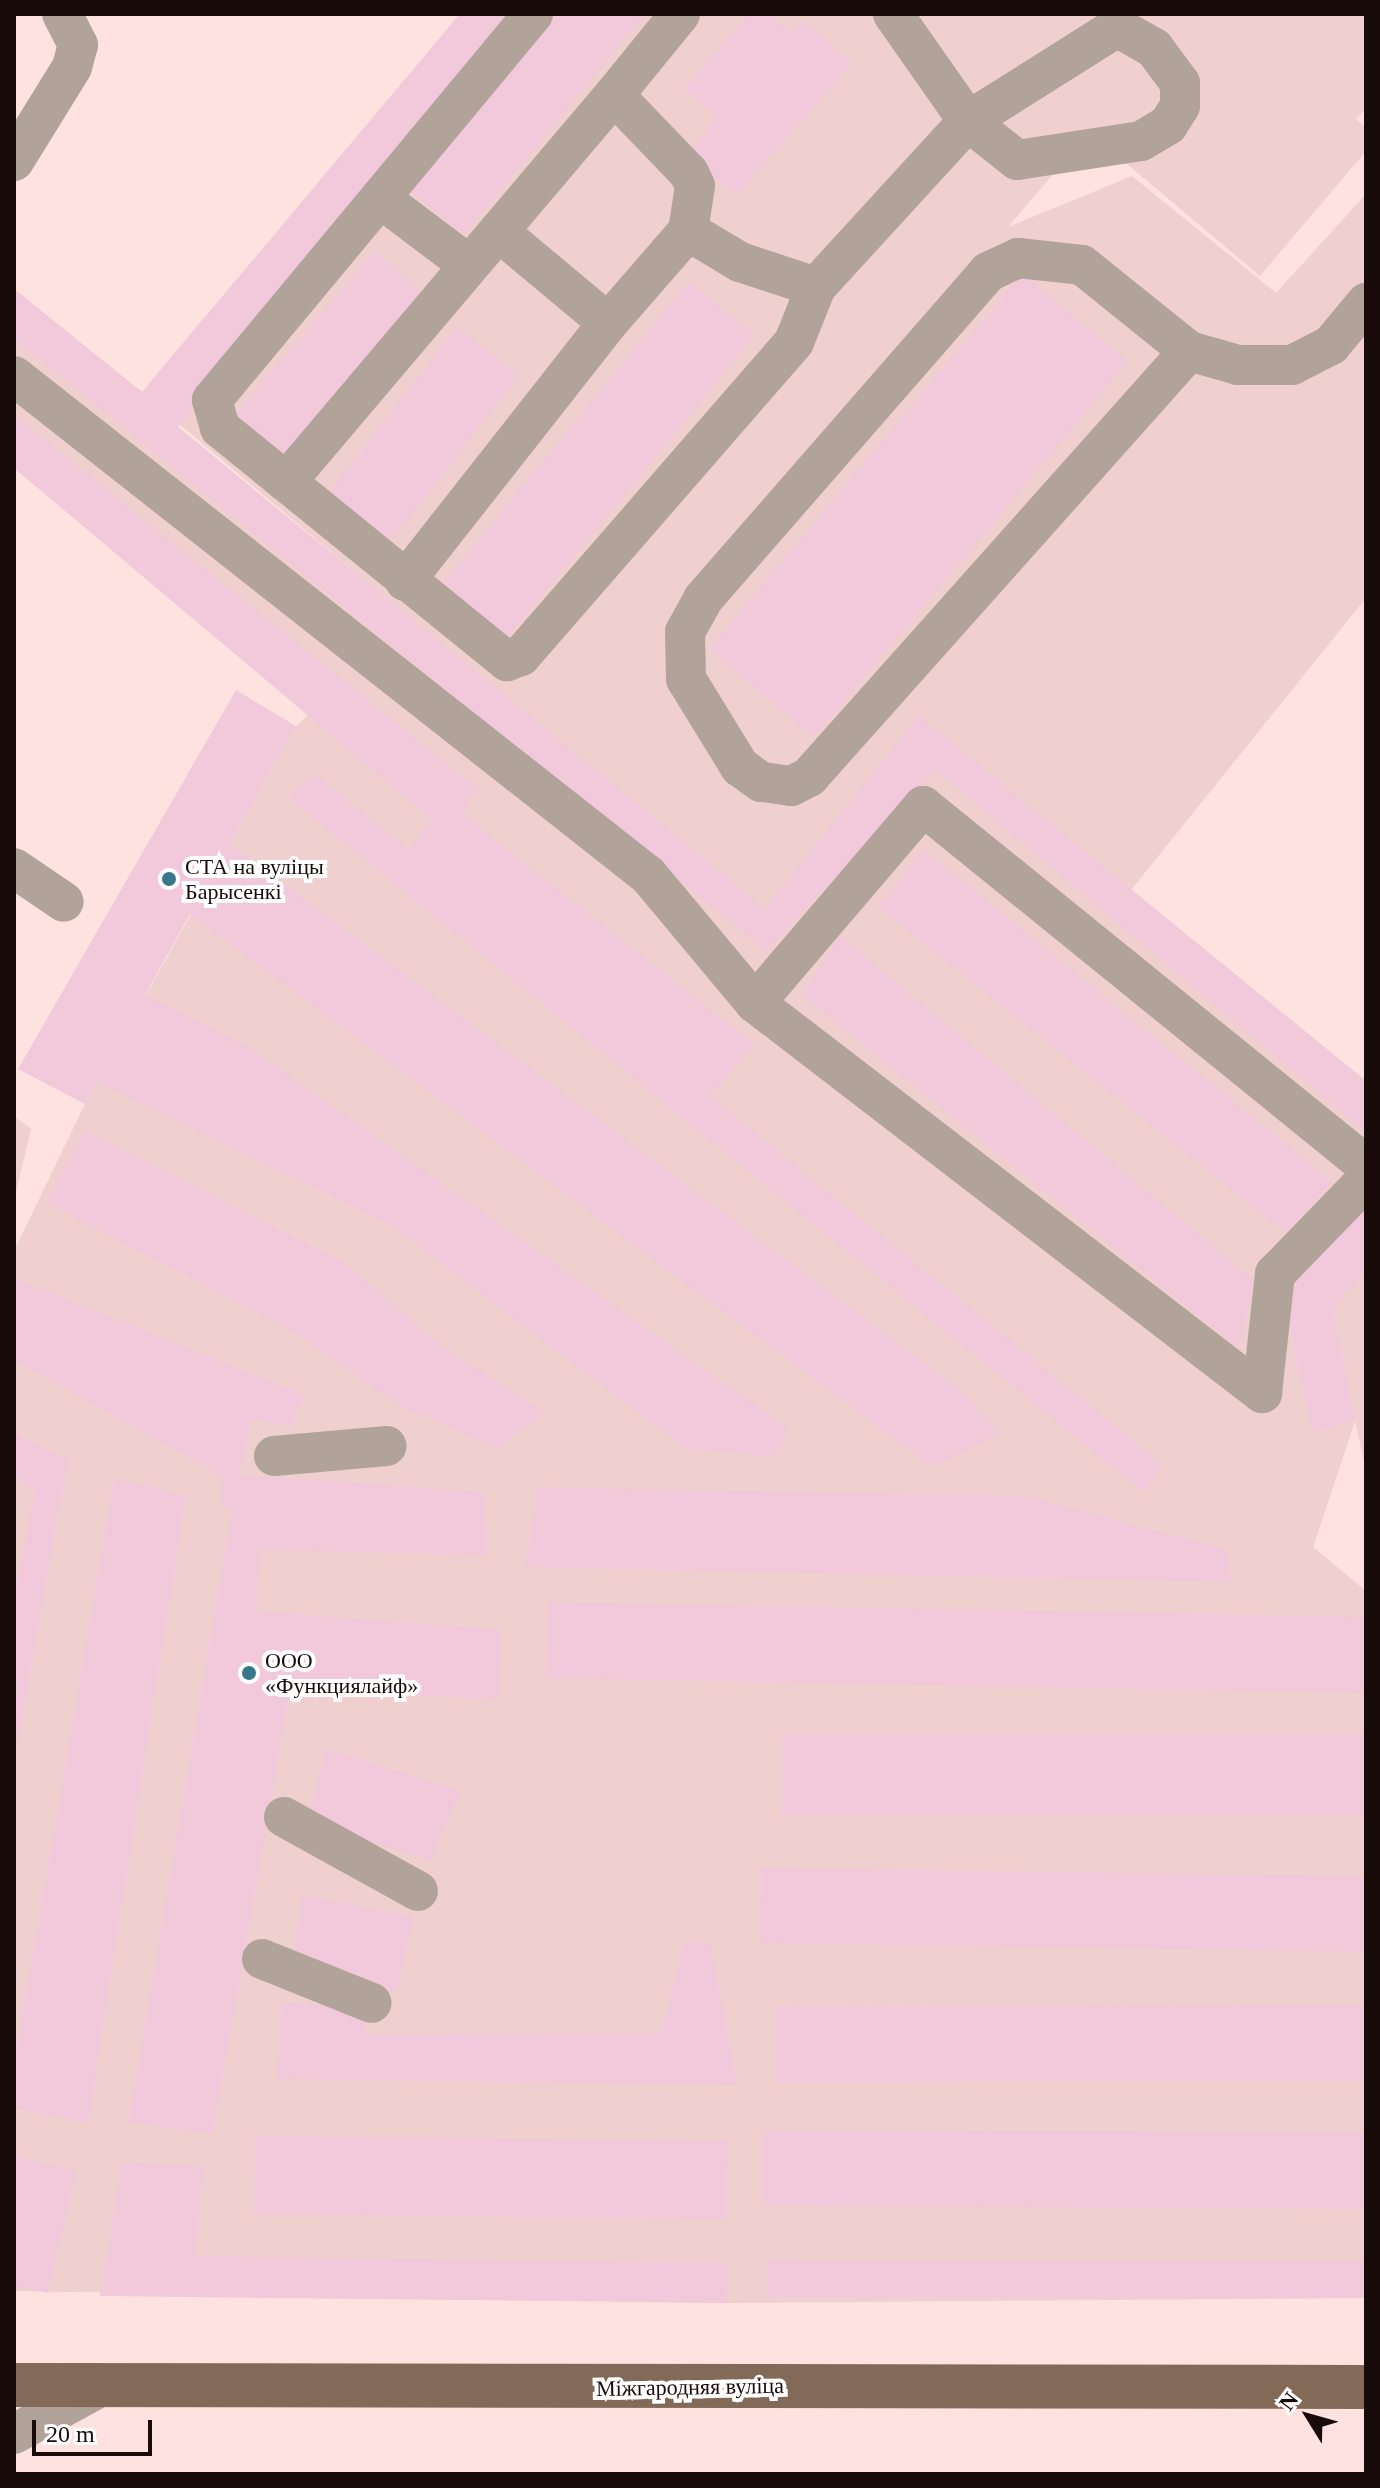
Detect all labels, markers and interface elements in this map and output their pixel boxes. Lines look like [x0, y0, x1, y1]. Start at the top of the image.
place label: СТА на вуліцы Барысенкі [185, 853, 324, 904]
marker: СТА на вуліцы Барысенкі [160, 870, 178, 888]
place label: ООО «Функциялайф» [265, 1647, 418, 1698]
marker: ООО «Функциялайф» [240, 1664, 258, 1682]
street label: Міжгародняя вуліца [596, 2372, 784, 2402]
north arrow [1268, 2376, 1348, 2456]
text: N [1274, 2387, 1303, 2415]
scale bar [36, 2404, 156, 2454]
text: 20 m [46, 2421, 95, 2447]

